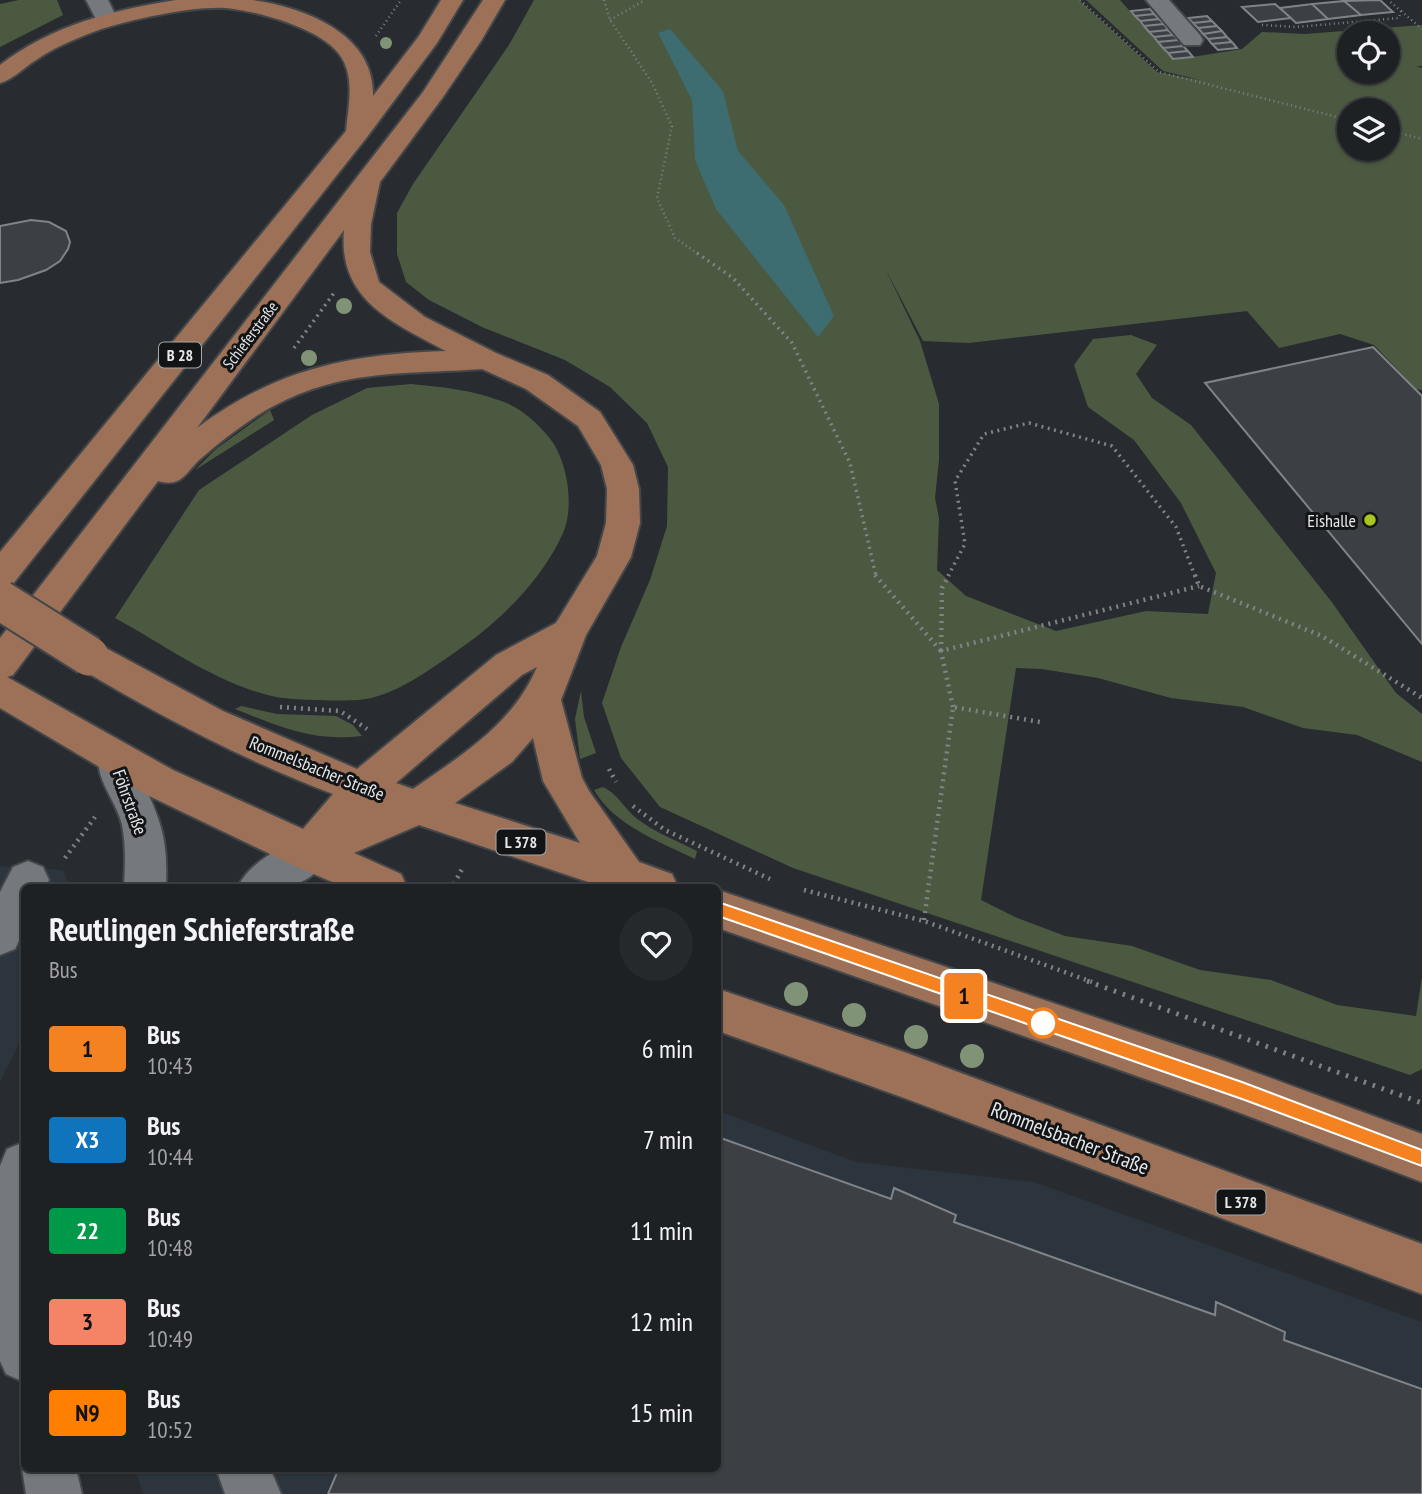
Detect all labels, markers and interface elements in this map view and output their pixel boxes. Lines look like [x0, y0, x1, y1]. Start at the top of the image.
map controls [1337, 21, 1400, 161]
button: locate [1337, 21, 1400, 84]
button: layers [1337, 98, 1400, 161]
street label: Schieferstraße [218, 297, 282, 373]
road number: B 28 [159, 342, 201, 368]
place label: Eishalle [1307, 509, 1356, 532]
marker: Eishalle [1362, 512, 1378, 528]
street label: Rommelsbacher Straße [246, 730, 388, 806]
street label: Föhrstraße [108, 766, 152, 838]
road number: L 378 [496, 830, 546, 855]
text: Reutlingen Schieferstraße [49, 907, 355, 950]
button: heart [619, 907, 693, 981]
text: Bus [49, 955, 78, 984]
line badge: 1 [941, 973, 987, 1019]
text: 1 [958, 980, 970, 1011]
unlabelled marker [1028, 1008, 1058, 1038]
text: Bus [147, 1018, 180, 1051]
text: 6 min [642, 1032, 693, 1065]
text: 1 [82, 1033, 93, 1064]
text: 10:43 [147, 1051, 193, 1080]
street label: Rommelsbacher Straße [987, 1095, 1153, 1181]
text: Bus [147, 1109, 180, 1142]
text: 7 min [643, 1123, 693, 1156]
text: X3 [75, 1124, 100, 1155]
text: 10:44 [147, 1142, 193, 1171]
road number: L 378 [1216, 1190, 1266, 1214]
text: Bus [147, 1200, 180, 1233]
text: 11 min [630, 1214, 693, 1247]
text: 22 [76, 1215, 99, 1246]
text: 10:48 [147, 1233, 193, 1262]
text: Bus [147, 1291, 180, 1324]
text: 12 min [630, 1305, 693, 1338]
text: 3 [82, 1306, 93, 1337]
text: 10:49 [147, 1324, 193, 1353]
text: Bus [147, 1382, 180, 1415]
text: 15 min [630, 1396, 693, 1429]
text: N9 [75, 1397, 100, 1428]
text: 10:52 [147, 1415, 193, 1444]

